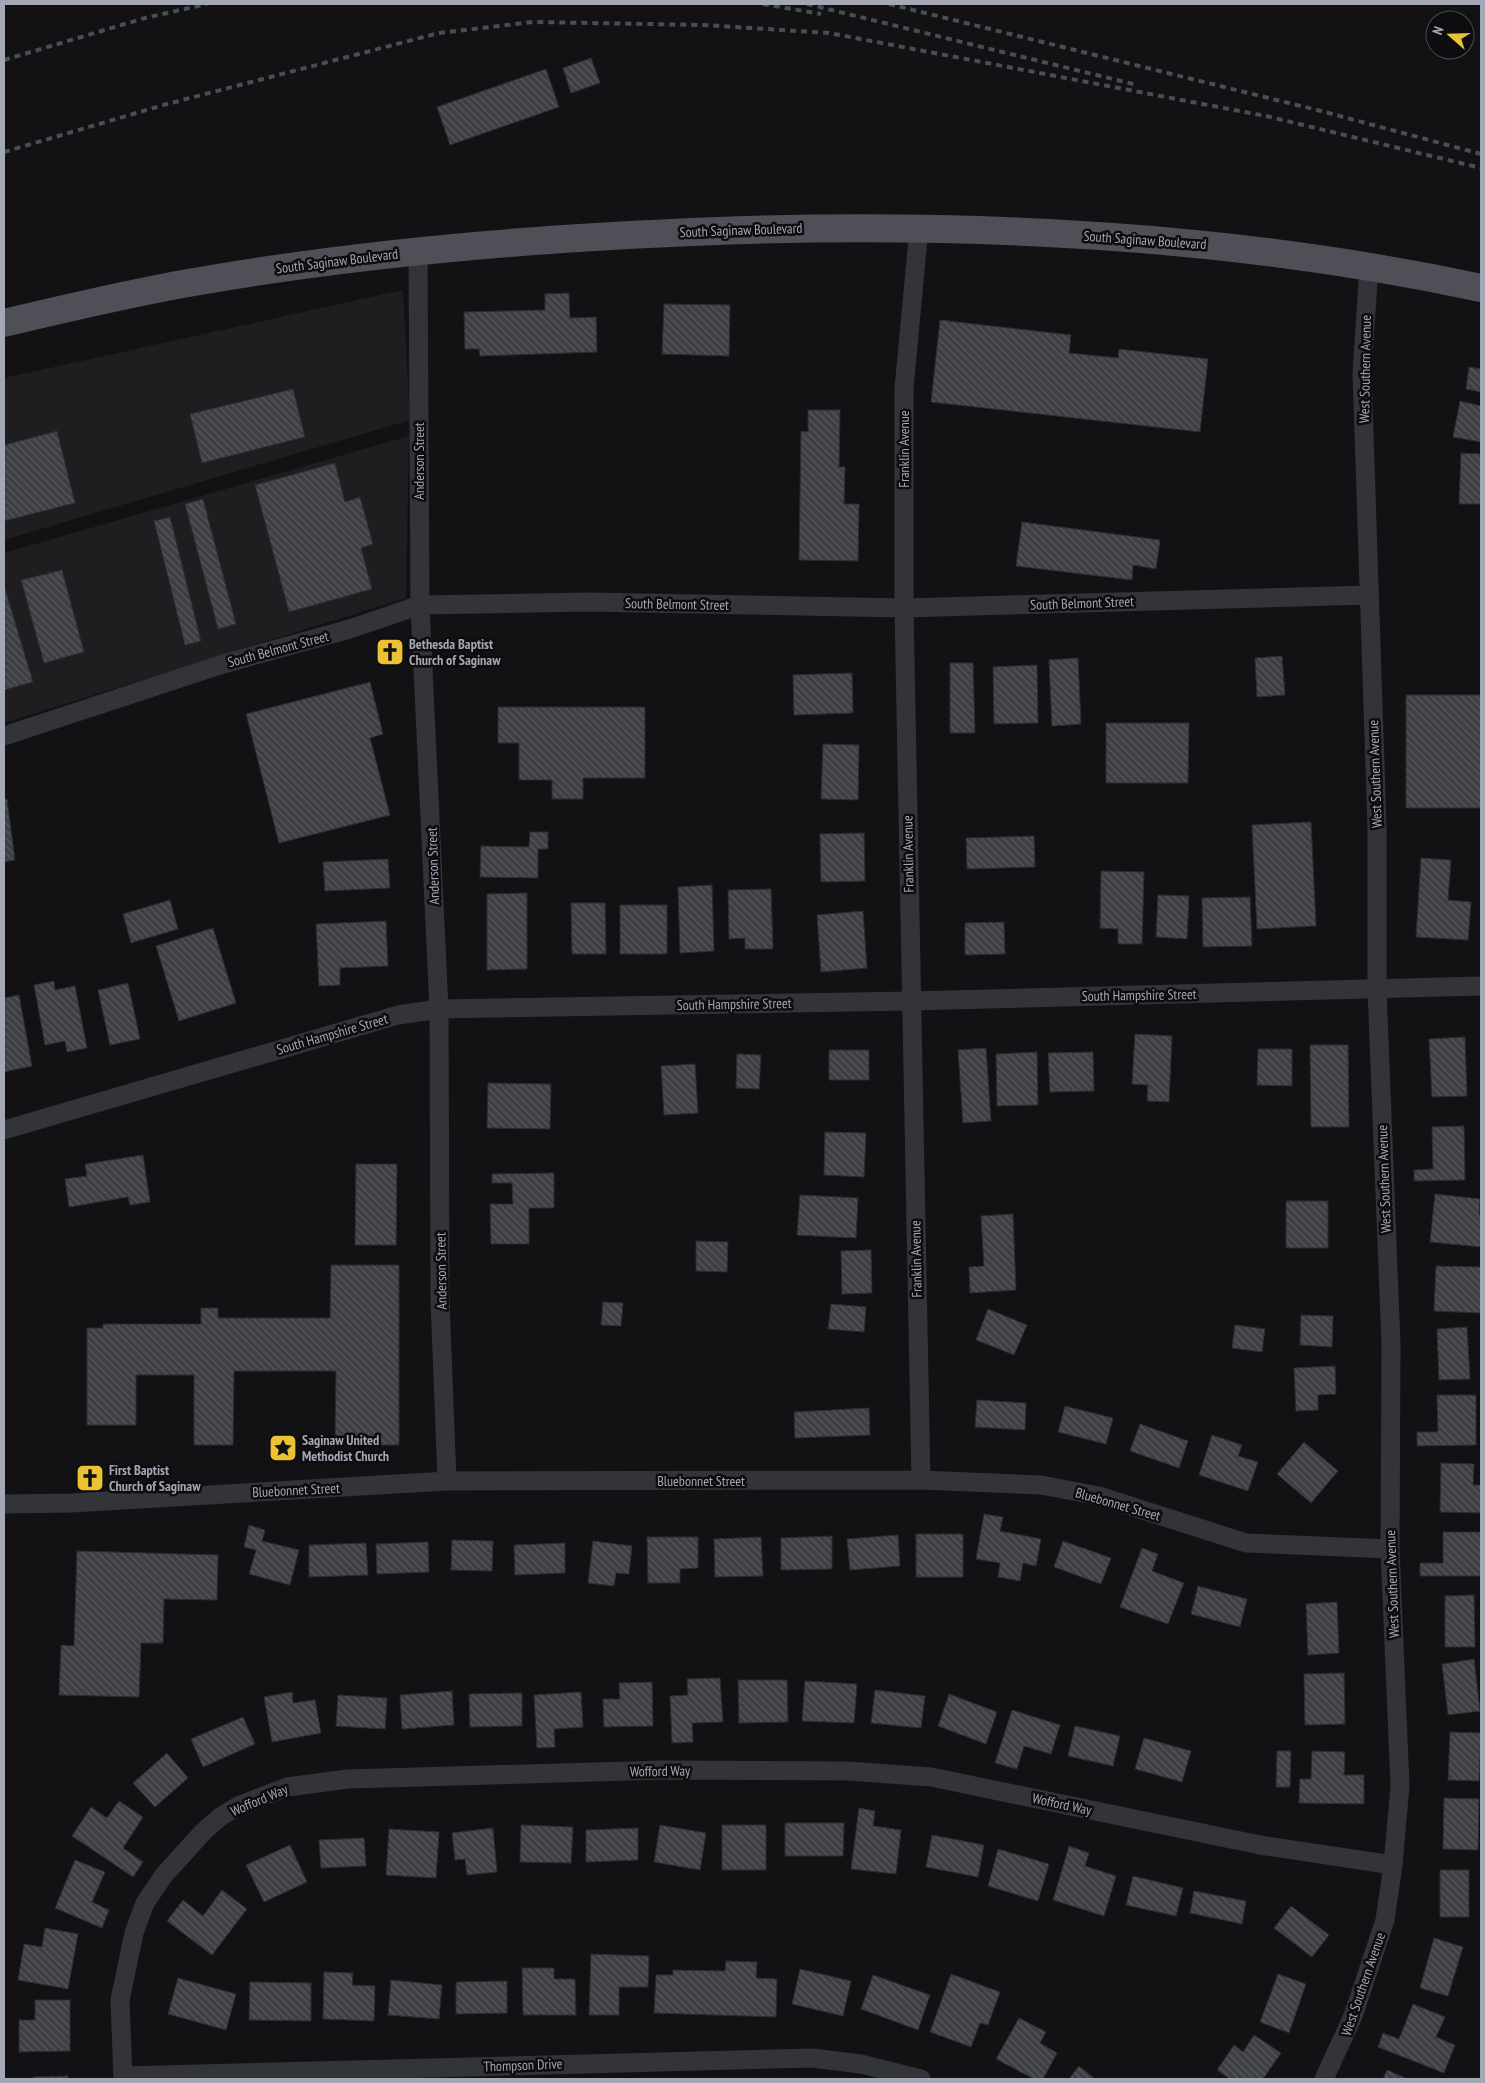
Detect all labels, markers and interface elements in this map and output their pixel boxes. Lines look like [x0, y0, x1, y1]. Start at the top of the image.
north arrow [1425, 10, 1475, 60]
text: N [1428, 24, 1448, 37]
street label: South Saginaw Boulevard [679, 219, 803, 241]
street label: South Saginaw Boulevard [1083, 227, 1207, 253]
street label: South Saginaw Boulevard [275, 245, 399, 277]
street label: West Southern Avenue [1355, 315, 1375, 423]
street label: Franklin Avenue [895, 410, 913, 488]
street label: Anderson Street [410, 422, 428, 500]
street label: South Belmont Street [1030, 592, 1134, 614]
street label: South Belmont Street [625, 594, 729, 614]
street label: South Belmont Street [226, 627, 331, 671]
place label: Bethesda Baptist Church of Saginaw [409, 635, 501, 669]
church icon: Bethesda Baptist Church of Saginaw [375, 637, 405, 667]
street label: West Southern Avenue [1364, 719, 1386, 828]
street label: Franklin Avenue [898, 815, 918, 893]
street label: Anderson Street [423, 827, 443, 905]
street label: South Hampshire Street [1081, 985, 1197, 1005]
street label: South Hampshire Street [676, 994, 792, 1014]
street label: South Hampshire Street [274, 1009, 390, 1058]
street label: West Southern Avenue [1373, 1124, 1395, 1233]
street label: Franklin Avenue [906, 1220, 926, 1298]
street label: Anderson Street [431, 1232, 451, 1310]
place label: Saginaw United Methodist Church [302, 1431, 389, 1465]
place icon: Saginaw United Methodist Church [268, 1433, 298, 1463]
place label: First Baptist Church of Saginaw [109, 1461, 201, 1495]
church icon: First Baptist Church of Saginaw [75, 1463, 105, 1493]
street label: Bluebonnet Street [657, 1472, 745, 1490]
street label: Bluebonnet Street [252, 1479, 340, 1501]
street label: Bluebonnet Street [1073, 1483, 1163, 1525]
street label: West Southern Avenue [1381, 1529, 1403, 1638]
street label: Wofford Way [630, 1761, 691, 1781]
street label: Wofford Way [228, 1780, 291, 1820]
street label: Wofford Way [1031, 1789, 1094, 1819]
street label: West Southern Avenue [1337, 1930, 1389, 2038]
street label: Thompson Drive [483, 2055, 563, 2075]

